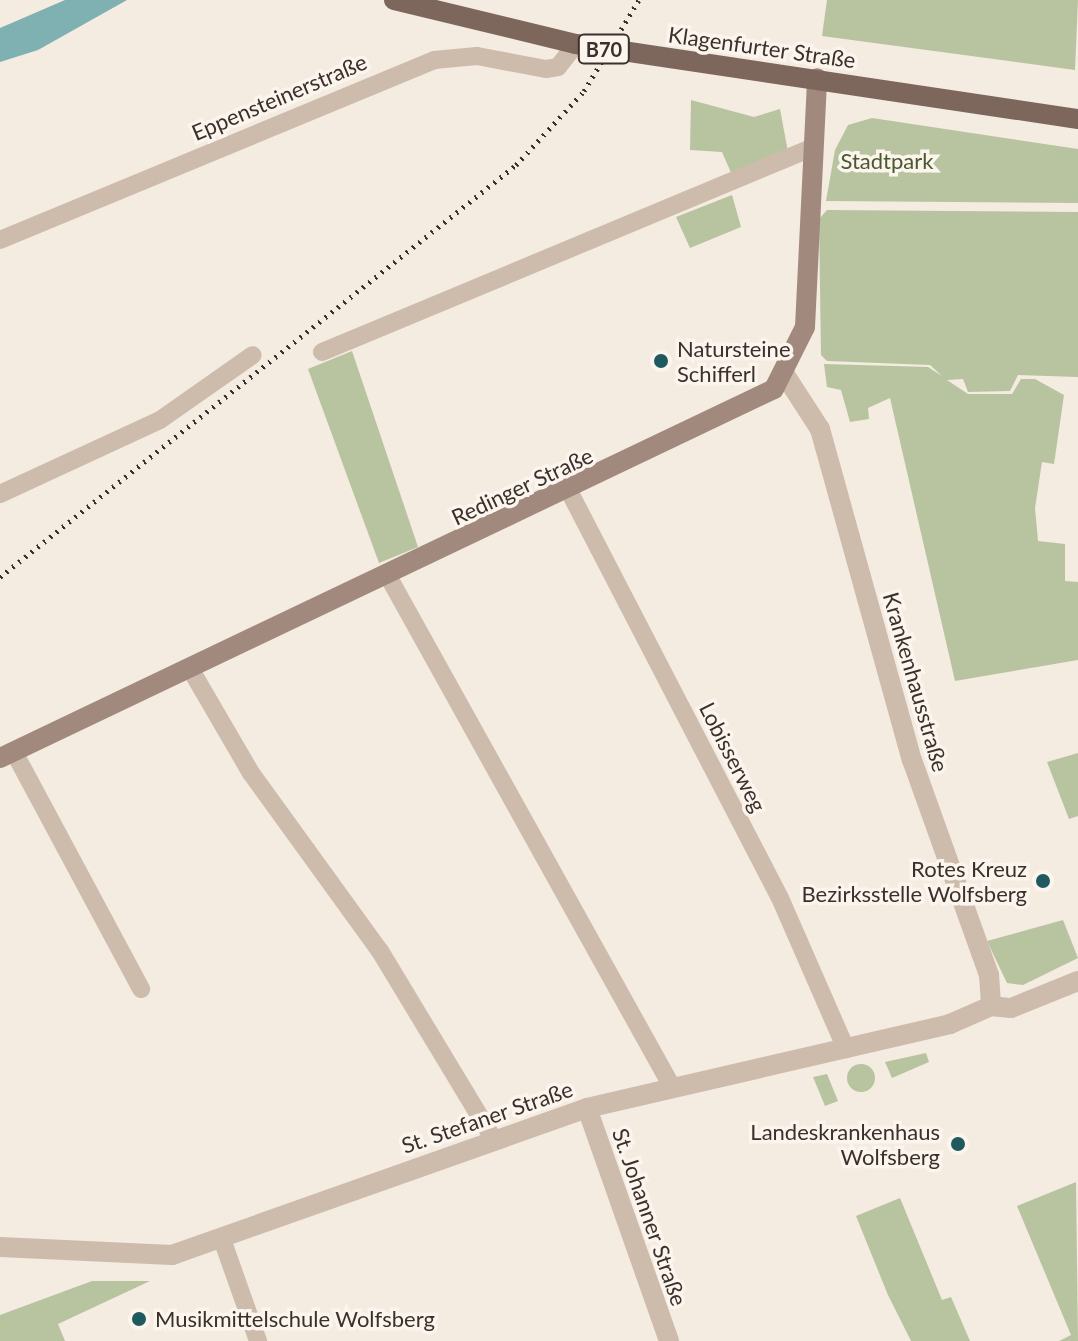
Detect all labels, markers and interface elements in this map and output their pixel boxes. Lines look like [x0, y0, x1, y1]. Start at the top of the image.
street label: Klagenfurter Straße [666, 21, 858, 73]
road number: B70 [576, 33, 632, 65]
street label: Eppensteinerstraße [188, 48, 370, 146]
park label: Stadtpark [841, 148, 933, 174]
place label: Natursteine Schifferl [677, 335, 790, 386]
marker: Natursteine Schifferl [652, 352, 670, 370]
street label: Redinger Straße [447, 442, 597, 530]
street label: Krankenhausstraße [878, 589, 954, 775]
street label: Lobisserweg [694, 698, 772, 816]
place label: Rotes Kreuz Bezirksstelle Wolfsberg [801, 855, 1027, 906]
marker: Rotes Kreuz Bezirksstelle Wolfsberg [1034, 872, 1052, 890]
street label: St. Stefaner Straße [398, 1075, 576, 1159]
place label: Landeskrankenhaus Wolfsberg [750, 1118, 940, 1170]
street label: St. Johanner Straße [607, 1124, 693, 1310]
marker: Landeskrankenhaus Wolfsberg [947, 1133, 969, 1155]
place label: Musikmittelschule Wolfsberg [155, 1306, 435, 1332]
marker: Musikmittelschule Wolfsberg [130, 1310, 148, 1328]

